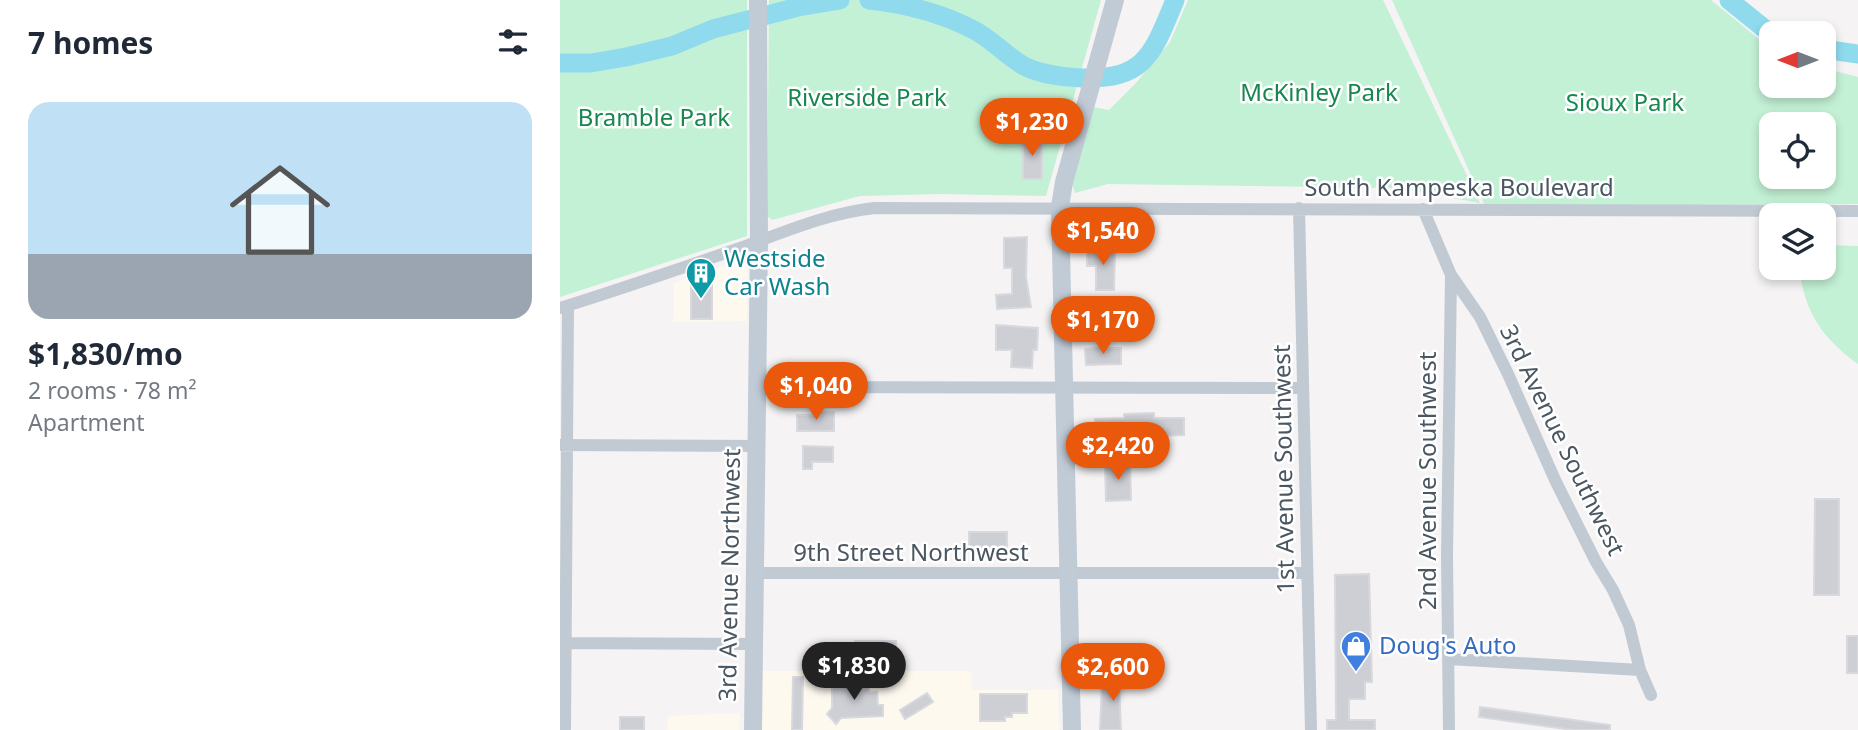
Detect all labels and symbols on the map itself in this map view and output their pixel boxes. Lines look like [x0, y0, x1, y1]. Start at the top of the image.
north arrow [1759, 21, 1836, 98]
park label: McKinley Park [1240, 75, 1398, 108]
park label: Riverside Park [787, 80, 947, 113]
park label: Sioux Park [1566, 85, 1684, 118]
pin: $1,230 [975, 99, 1089, 158]
park label: Bramble Park [578, 100, 730, 133]
street label: South Kampeska Boulevard [1304, 170, 1614, 203]
pin: $1,540 [1046, 208, 1160, 267]
place label: Westside Car Wash [724, 241, 830, 302]
building icon: Westside Car Wash [684, 256, 718, 300]
pin: $1,170 [1046, 296, 1160, 356]
street label: 3rd Avenue Southwest [1493, 318, 1634, 561]
street label: 1st Avenue Southwest [1264, 344, 1301, 594]
street label: 2nd Avenue Southwest [1410, 351, 1443, 610]
pin: $1,040 [759, 362, 873, 422]
pin: $2,420 [1061, 422, 1175, 482]
street label: 3rd Avenue Northwest [710, 448, 747, 702]
street label: 9th Street Northwest [793, 535, 1029, 568]
place label: Doug's Auto [1379, 628, 1516, 661]
shop icon: Doug's Auto [1339, 629, 1373, 673]
pin: $1,830 [797, 642, 911, 702]
pin: $2,600 [1056, 644, 1170, 703]

